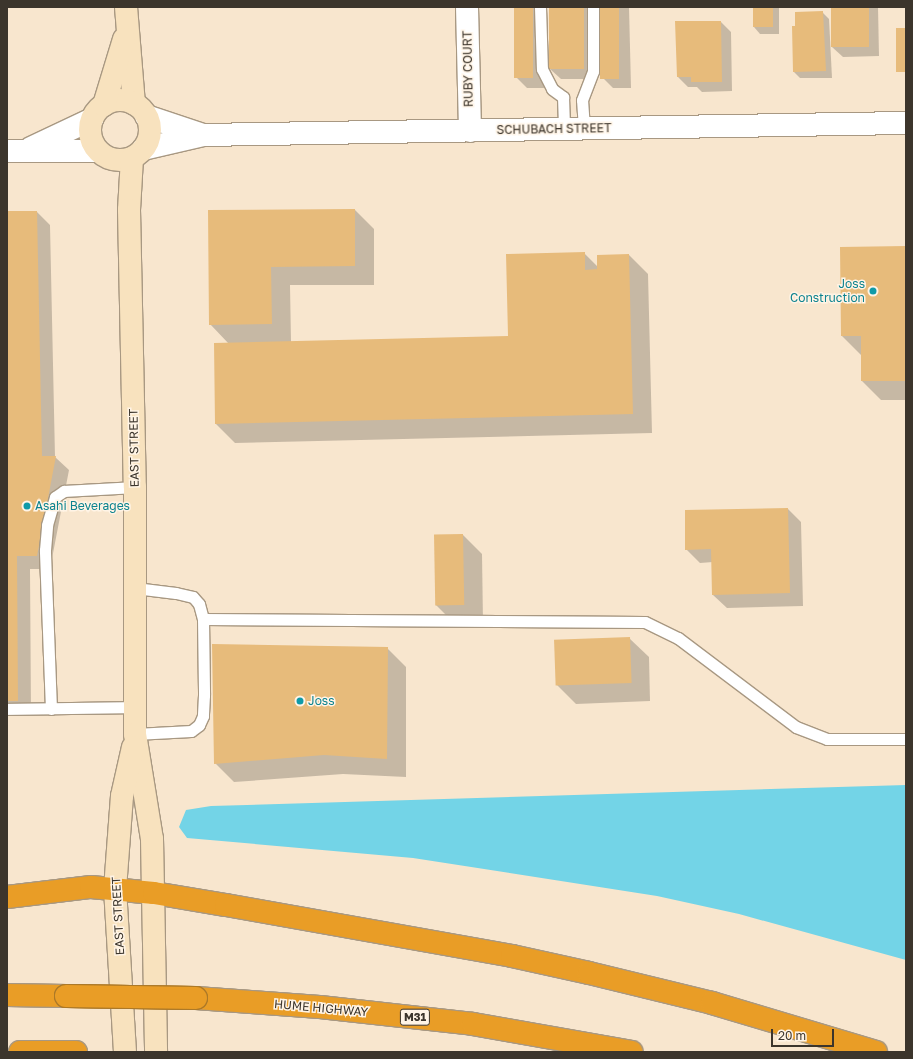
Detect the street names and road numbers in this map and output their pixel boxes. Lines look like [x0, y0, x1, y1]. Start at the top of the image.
street label: RUBY COURT [460, 31, 476, 107]
street label: SCHUBACH STREET [496, 121, 612, 137]
street label: EAST STREET [126, 409, 142, 487]
street label: EAST STREET [109, 876, 127, 956]
street label: HUME HIGHWAY [273, 997, 369, 1019]
road number: M31 [399, 1008, 431, 1026]

